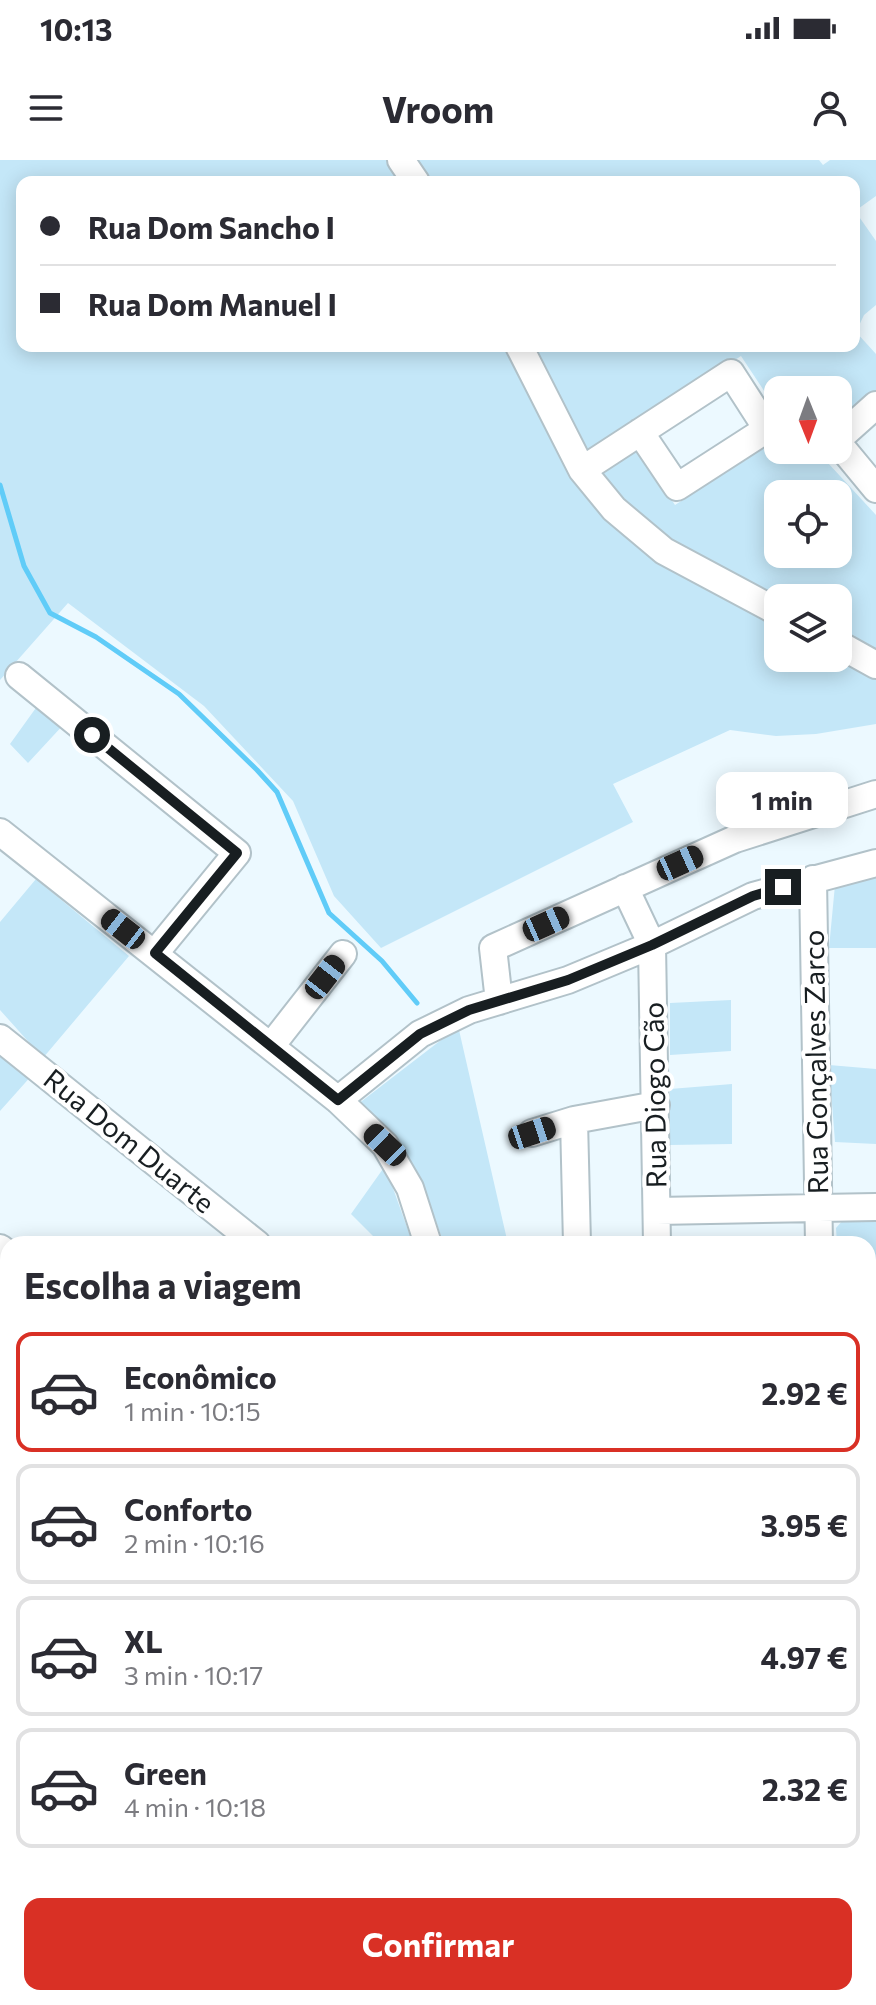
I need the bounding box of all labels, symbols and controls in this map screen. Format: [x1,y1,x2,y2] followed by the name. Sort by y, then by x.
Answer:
[40,10,113,47] text: 10:13
[24,86,68,130] icon: menu
[382,86,494,130] text: Vroom
[808,86,852,130] icon: person
[88,208,335,245] text: Rua Dom Sancho I
[88,285,337,322] text: Rua Dom Manuel I
[764,376,852,464] north arrow
[764,376,852,672] map controls
[764,480,852,568] button: locate
[764,584,852,672] button: layers
[74,717,110,753] route start
[717,771,849,827] callout: 1 min
[751,784,813,815] text: 1 min
[653,842,707,884] car
[765,869,801,905] route end
[519,903,573,945] car
[97,905,149,953] car
[796,929,834,1195] street label: Rua Gonçalves Zarco
[301,951,349,1003] car
[635,1002,673,1188] street label: Rua Diogo Cão
[38,1061,222,1219] street label: Rua Dom Duarte
[505,1114,559,1152] car
[359,1120,411,1170] car
[24,1262,302,1306] text: Escolha a viagem
[28,1356,100,1428] icon: car
[124,1358,277,1395] text: Econômico
[761,1374,848,1411] text: 2.92 €
[124,1395,261,1426] text: 1 min · 10:15
[28,1488,100,1560] icon: car
[124,1490,252,1527] text: Conforto
[761,1506,848,1543] text: 3.95 €
[124,1527,265,1558] text: 2 min · 10:16
[28,1620,100,1692] icon: car
[124,1622,163,1659] text: XL
[761,1638,848,1675] text: 4.97 €
[124,1659,263,1690] text: 3 min · 10:17
[28,1752,100,1824] icon: car
[124,1754,207,1791] text: Green
[762,1770,848,1807] text: 2.32 €
[124,1791,266,1822] text: 4 min · 10:18
[24,1898,852,1990] button: Confirmar

